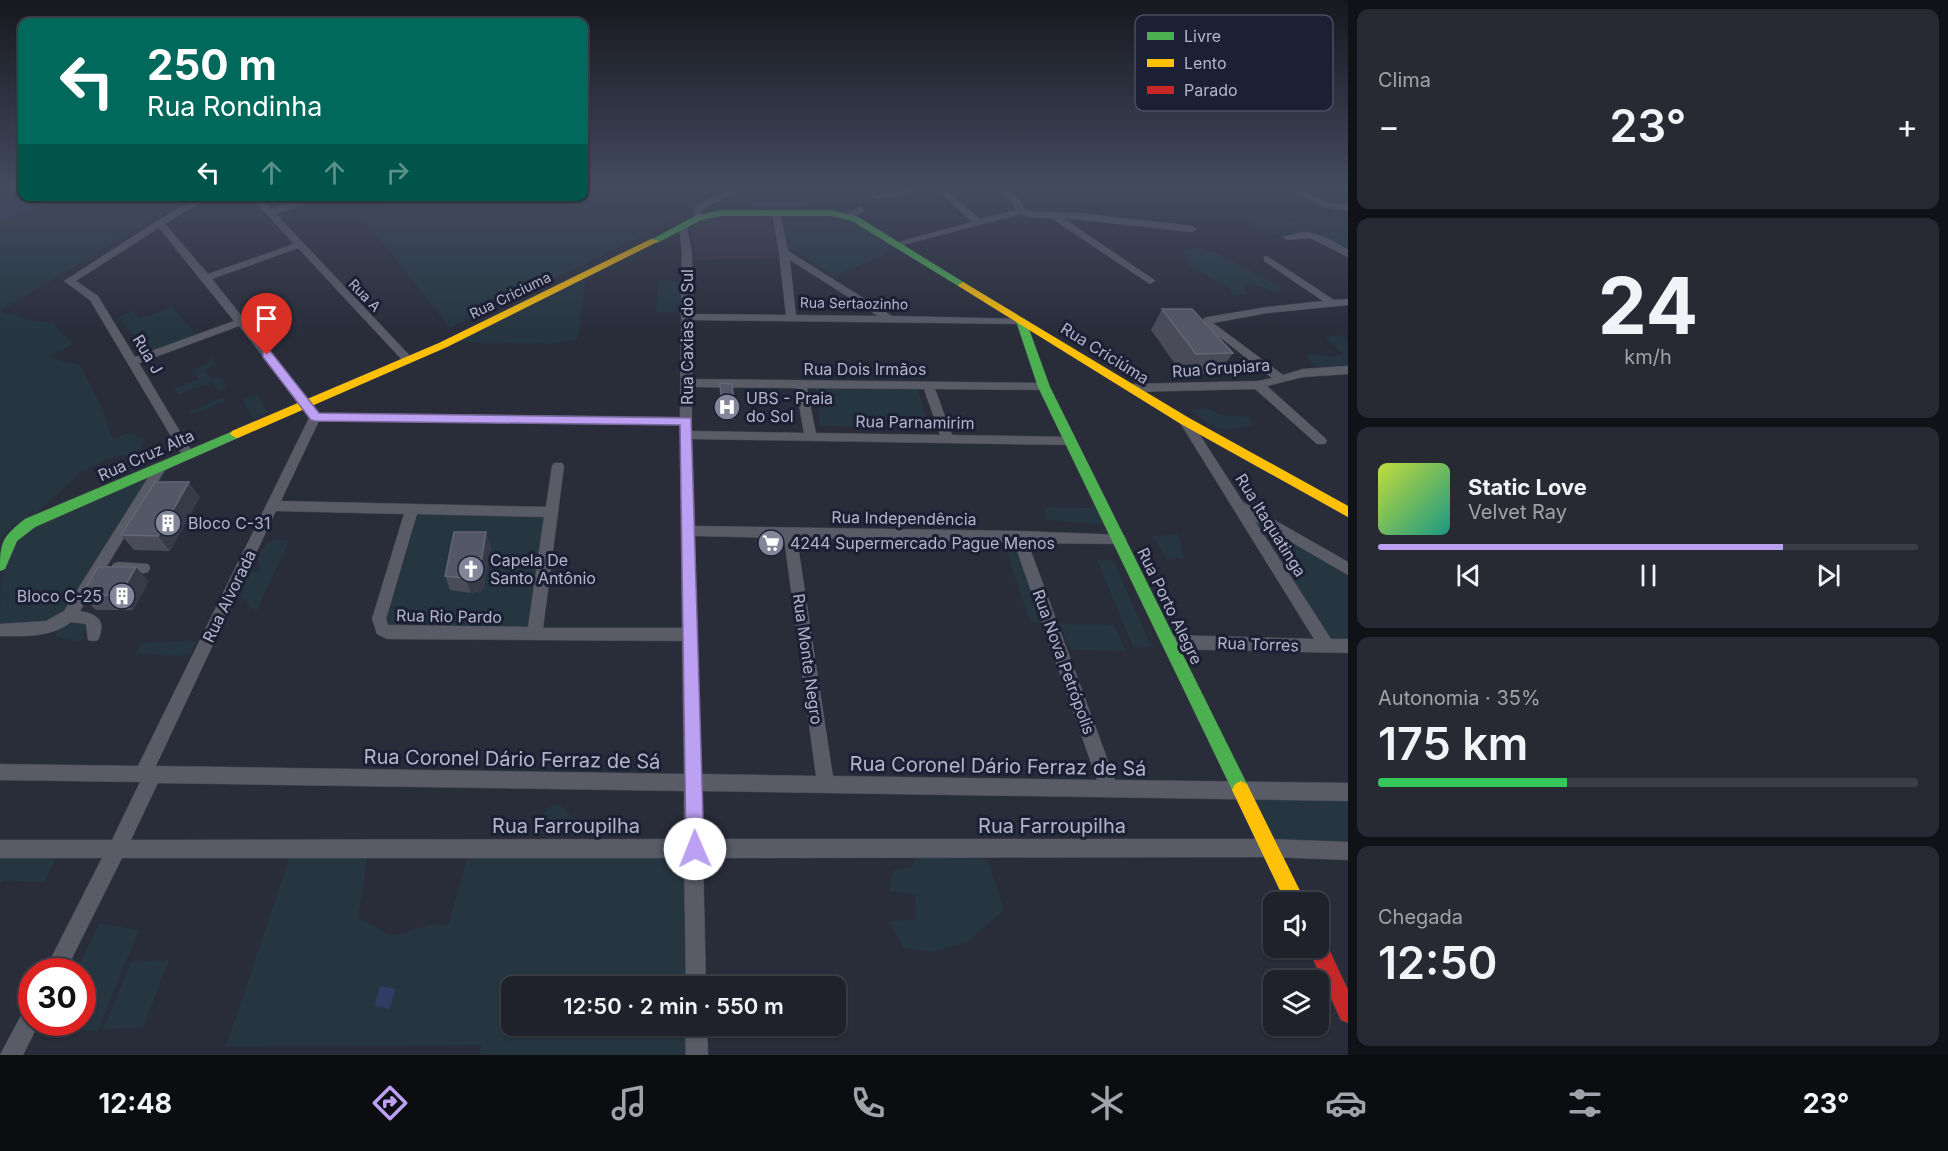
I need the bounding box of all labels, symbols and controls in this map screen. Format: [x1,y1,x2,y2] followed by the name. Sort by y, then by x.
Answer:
[1135,15,1333,111] legend
[1184,26,1221,46] text: Livre
[147,39,277,90] text: 250 m
[48,42,126,120] icon: left
[1184,53,1227,73] text: Lento
[1378,68,1431,92] text: Clima
[1184,80,1238,100] text: Parado
[147,90,322,123] text: Rua Rondinha
[1610,98,1686,153] text: 23°
[1378,106,1400,146] text: −
[1896,106,1918,146] text: +
[192,156,225,189] icon: left
[255,156,288,189] icon: ahead
[318,156,351,189] icon: ahead
[381,156,414,189] icon: right
[1598,258,1698,353] text: 24
[467,268,553,322] street label: Rua Criciuma
[677,269,697,405] street label: Rua Caxias do Sul
[345,275,385,315] street label: Rua A
[241,293,292,355] pin
[800,294,908,312] street label: Rua Sertaozinho
[250,302,283,335] icon: arrive
[1057,318,1153,388] street label: Rua Criciúma
[129,331,167,377] street label: Rua J
[1624,345,1672,369] text: km/h
[1171,355,1271,381] street label: Rua Grupiara
[804,359,926,379] street label: Rua Dois Irmãos
[746,388,833,426] place label: UBS - Praia do Sol
[712,392,742,422] hospital icon: UBS - Praia do Sol
[855,411,975,433] street label: Rua Parnamirim
[95,425,197,485] street label: Rua Cruz Alta
[1231,470,1311,580] street label: Rua Itaquatinga
[1468,474,1587,500] text: Static Love
[1468,500,1567,524] text: Velvet Ray
[831,507,977,529] street label: Rua Independência
[153,508,183,538] building icon: Bloco C-31
[188,513,270,533] place label: Bloco C-31
[756,528,786,558] supermarket icon: 4244 Supermercado Pague Menos
[790,533,1055,553] place label: 4244 Supermercado Pague Menos
[1133,544,1207,668] street label: Rua Porto Alegre
[198,547,260,645] street label: Rua Alvorada
[490,550,596,588] place label: Capela De Santo Antônio
[456,554,486,584] church icon: Capela De Santo Antônio
[1452,559,1485,592] icon: previous
[1632,559,1665,592] icon: pause
[1812,559,1845,592] icon: next
[107,581,137,611] building icon: Bloco C-25
[17,586,102,606] place label: Bloco C-25
[1029,587,1099,737] street label: Rua Nova Petrópolis
[789,592,827,726] street label: Rua Monte Negro
[396,605,502,627] street label: Rua Rio Pardo
[1217,633,1299,655] street label: Rua Torres
[1378,686,1541,710] text: Autonomia · 35%
[1378,716,1528,771] text: 175 km
[363,744,661,774] street label: Rua Coronel Dário Ferraz de Sá
[849,751,1147,781] street label: Rua Coronel Dário Ferraz de Sá
[492,814,640,838] street label: Rua Farroupilha
[978,814,1126,838] street label: Rua Farroupilha
[663,817,727,881] position arrow
[1263,892,1329,1036] map controls
[1263,892,1329,958] button: sound
[1378,905,1463,929] text: Chegada
[1378,935,1497,990] text: 12:50
[18,958,96,1036] speed limit sign: 30
[1263,970,1329,1036] button: layers
[563,993,784,1019] text: 12:50 · 2 min · 550 m
[369,1082,411,1124] icon: directions
[608,1082,650,1124] icon: music
[847,1082,889,1124] icon: phone
[1086,1082,1128,1124] icon: climate
[1325,1082,1367,1124] icon: car
[1564,1082,1606,1124] icon: filters
[98,1087,172,1120] text: 12:48
[1803,1087,1849,1120] text: 23°

